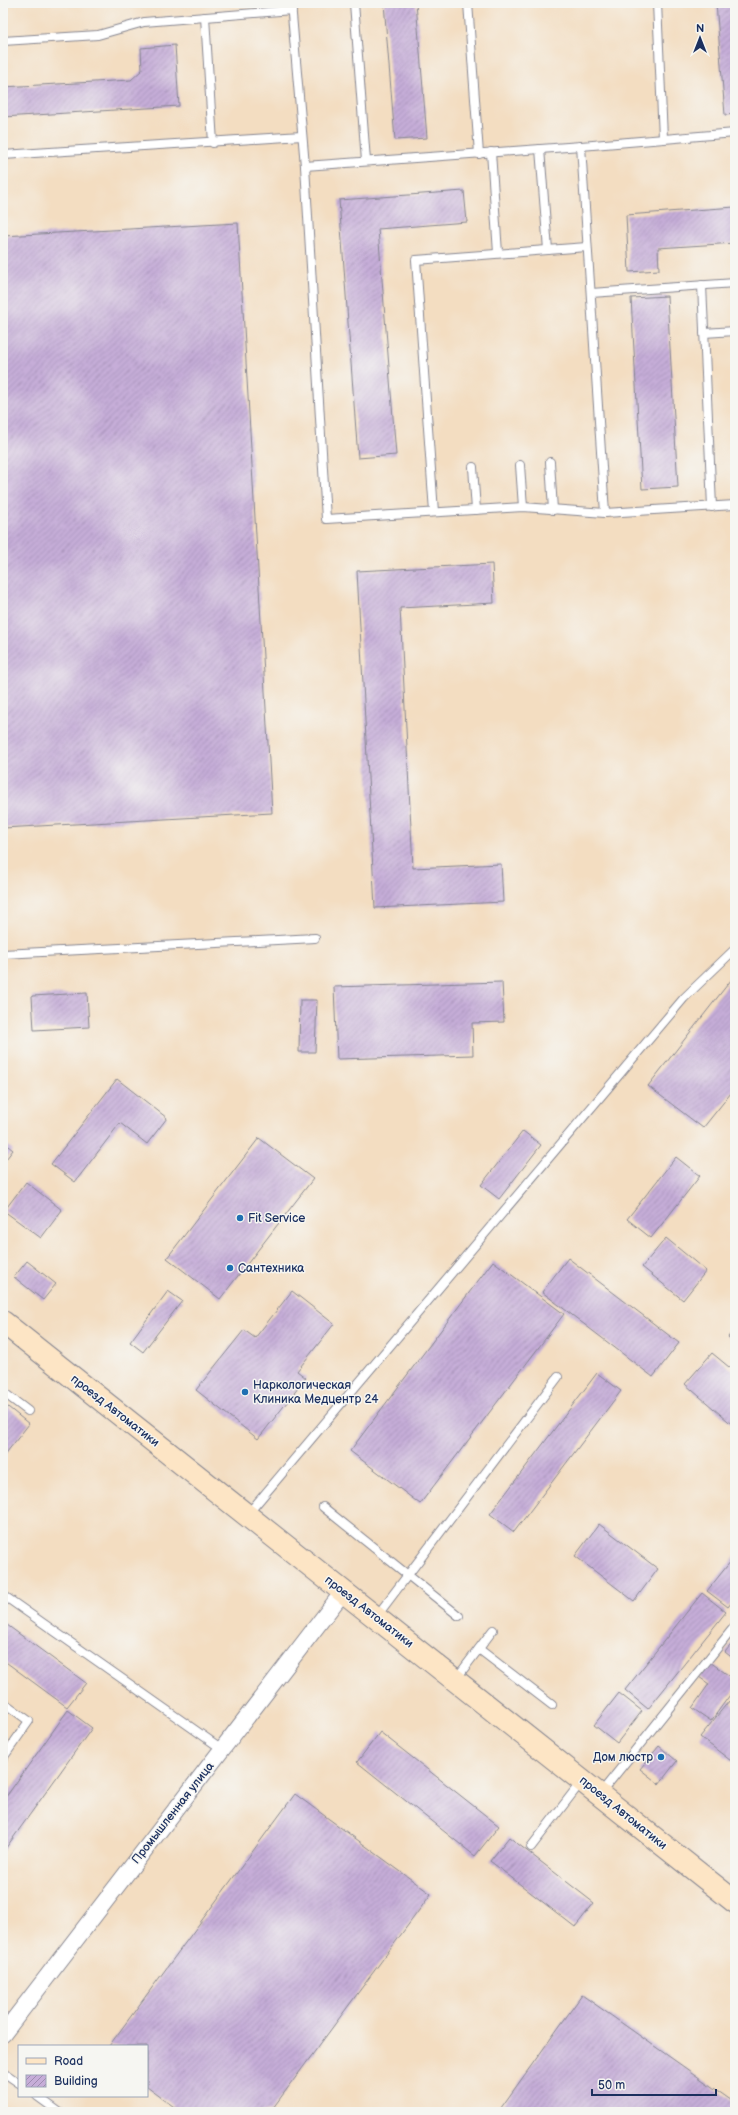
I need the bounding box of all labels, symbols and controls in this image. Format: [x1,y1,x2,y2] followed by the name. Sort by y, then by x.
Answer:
[680,18,720,58] north arrow
[696,22,704,35] text: N
[248,1211,305,1226] place label: Fit Service
[235,1213,245,1223] marker: Fit Service
[238,1261,304,1276] place label: Сантехника
[225,1263,235,1273] marker: Сантехника
[68,1372,162,1450] street label: проезд Автоматики
[253,1378,379,1407] place label: Наркологическая Клиника Медцентр 24
[240,1387,250,1397] marker: Наркологическая Клиника Медцентр 24
[322,1573,416,1651] street label: проезд Автоматики
[593,1750,653,1765] place label: Дом люстр
[656,1752,666,1762] marker: Дом люстр
[129,1759,217,1867] street label: Промышленная улица
[576,1773,670,1853] street label: проезд Автоматики
[18,2045,148,2097] legend
[54,2054,83,2069] text: Road
[592,2071,716,2097] scale bar
[54,2074,98,2089] text: Building
[598,2078,625,2093] text: 50 m

